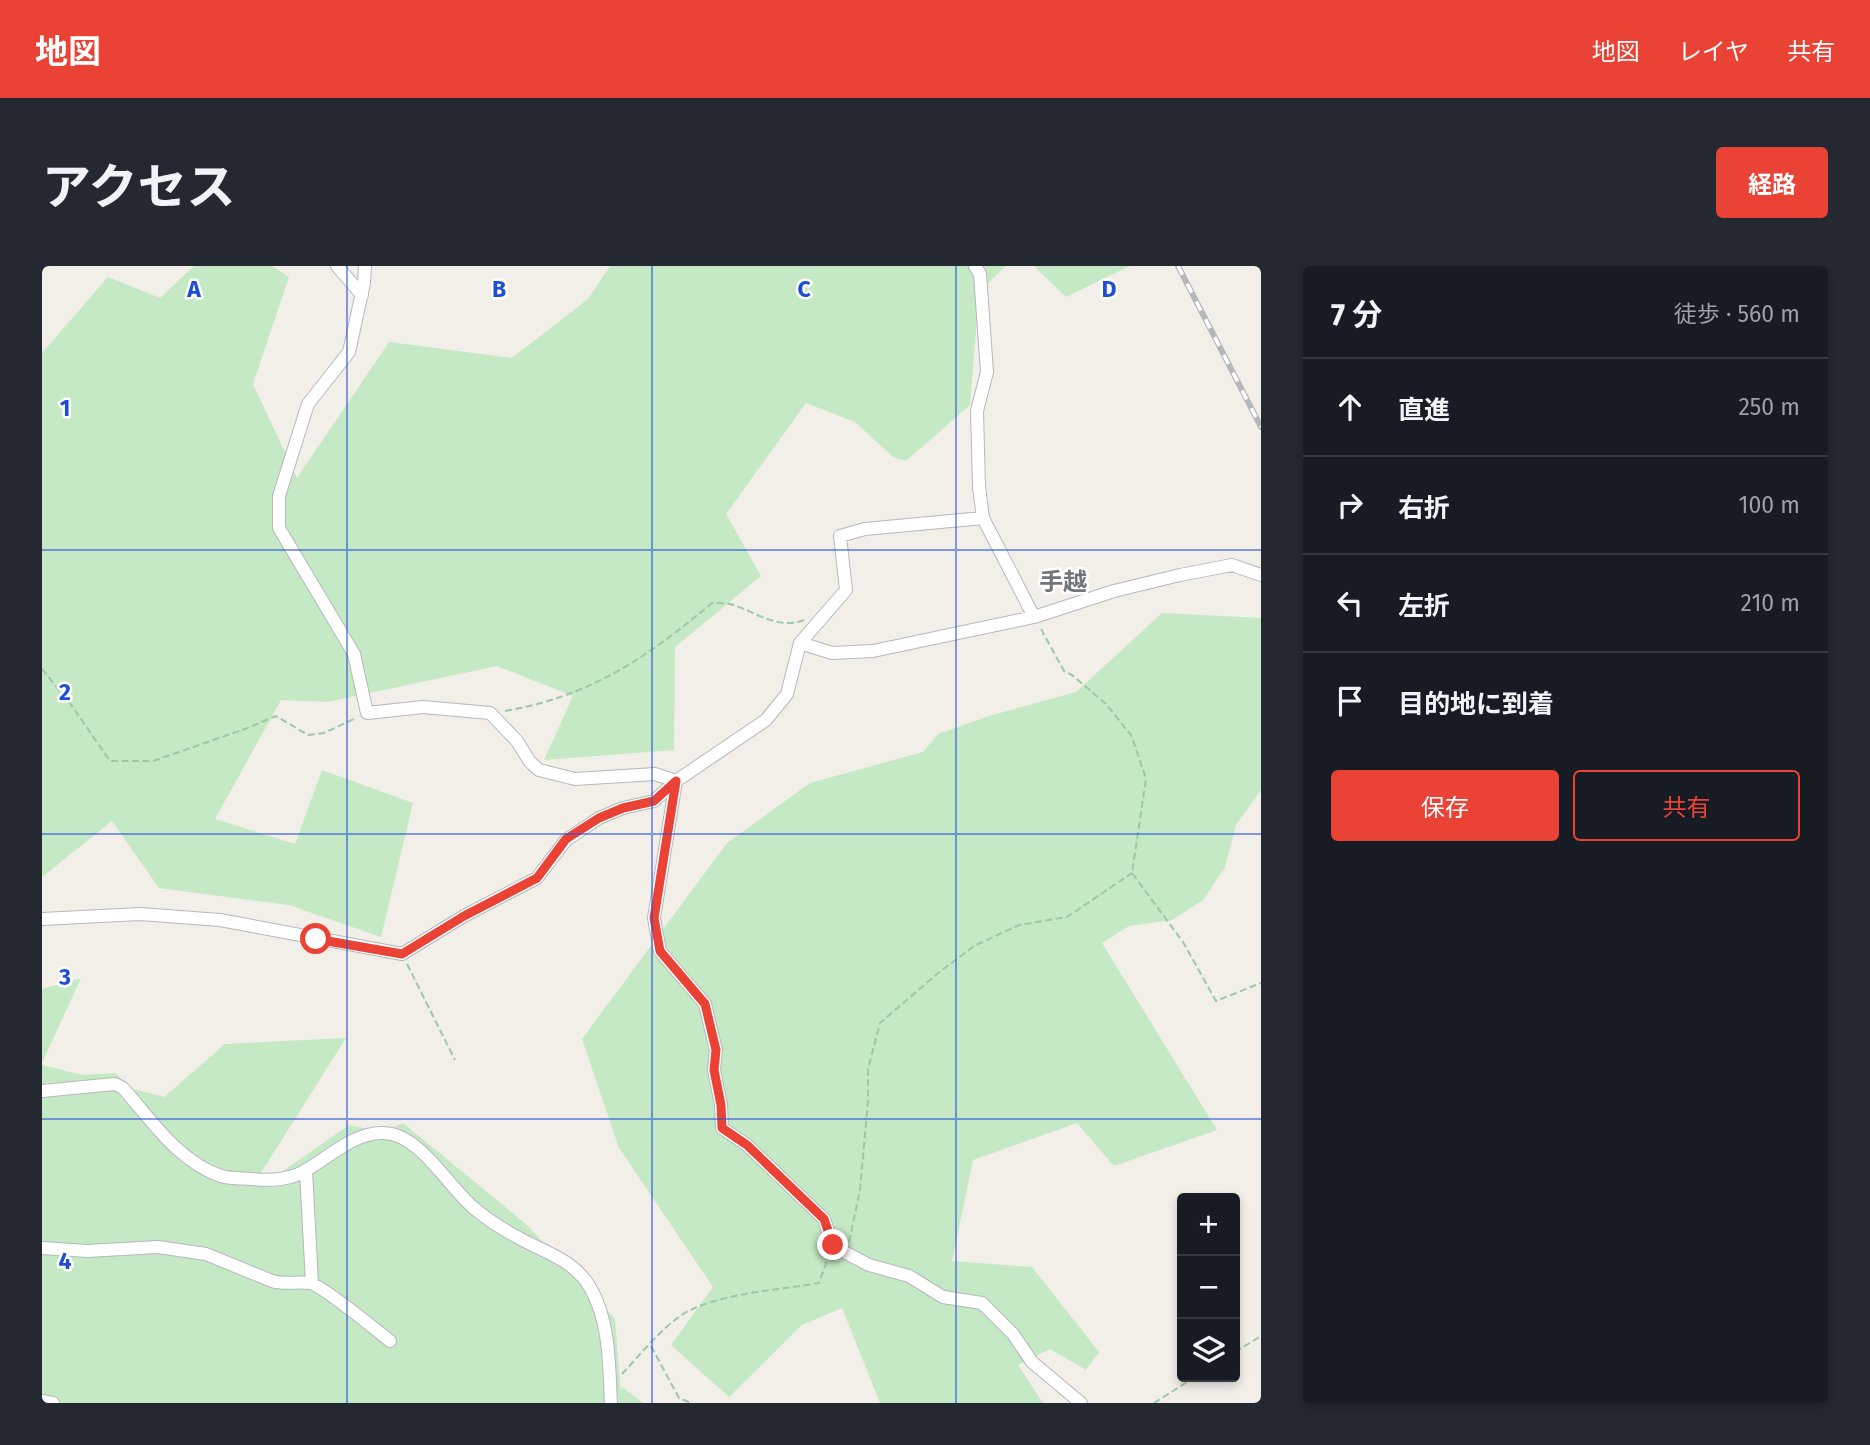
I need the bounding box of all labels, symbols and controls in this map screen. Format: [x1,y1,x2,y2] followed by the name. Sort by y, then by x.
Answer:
[35,32,101,72] text: 地図
[1592,38,1640,66] text: 地図
[1678,38,1749,66] text: レイヤ
[1787,38,1835,66] text: 共有
[1716,147,1828,218] button: 経路
[42,158,236,217] text: アクセス
[186,275,201,303] text: A
[492,275,506,303] text: B
[797,275,811,303] text: C
[1102,275,1117,303] text: D
[1331,297,1382,333] text: 7 分
[1674,300,1800,328] text: 徒歩 · 560 m
[1331,388,1369,426] icon: ahead
[1738,393,1800,421] text: 250 m
[60,394,70,422] text: 1
[1398,395,1450,426] text: 直進
[1331,486,1369,524] icon: right
[1739,491,1800,519] text: 100 m
[1398,493,1450,524] text: 右折
[1039,568,1087,596] district label: 手越
[1331,584,1369,622] icon: left
[1741,589,1800,617] text: 210 m
[1398,591,1450,622] text: 左折
[59,678,71,706] text: 2
[1331,682,1369,720] icon: arrive
[1398,689,1554,720] text: 目的地に到着
[1331,770,1559,841] button: 保存
[1573,770,1800,841] button: 共有
[300,923,331,954] route start
[58,963,71,991] text: 3
[1177,1193,1240,1382] map controls
[1177,1193,1240,1256] button: +
[817,1229,848,1260] route end
[59,1247,72,1275] text: 4
[1177,1256,1240,1319] button: −
[1177,1319,1240,1382] button: layers

